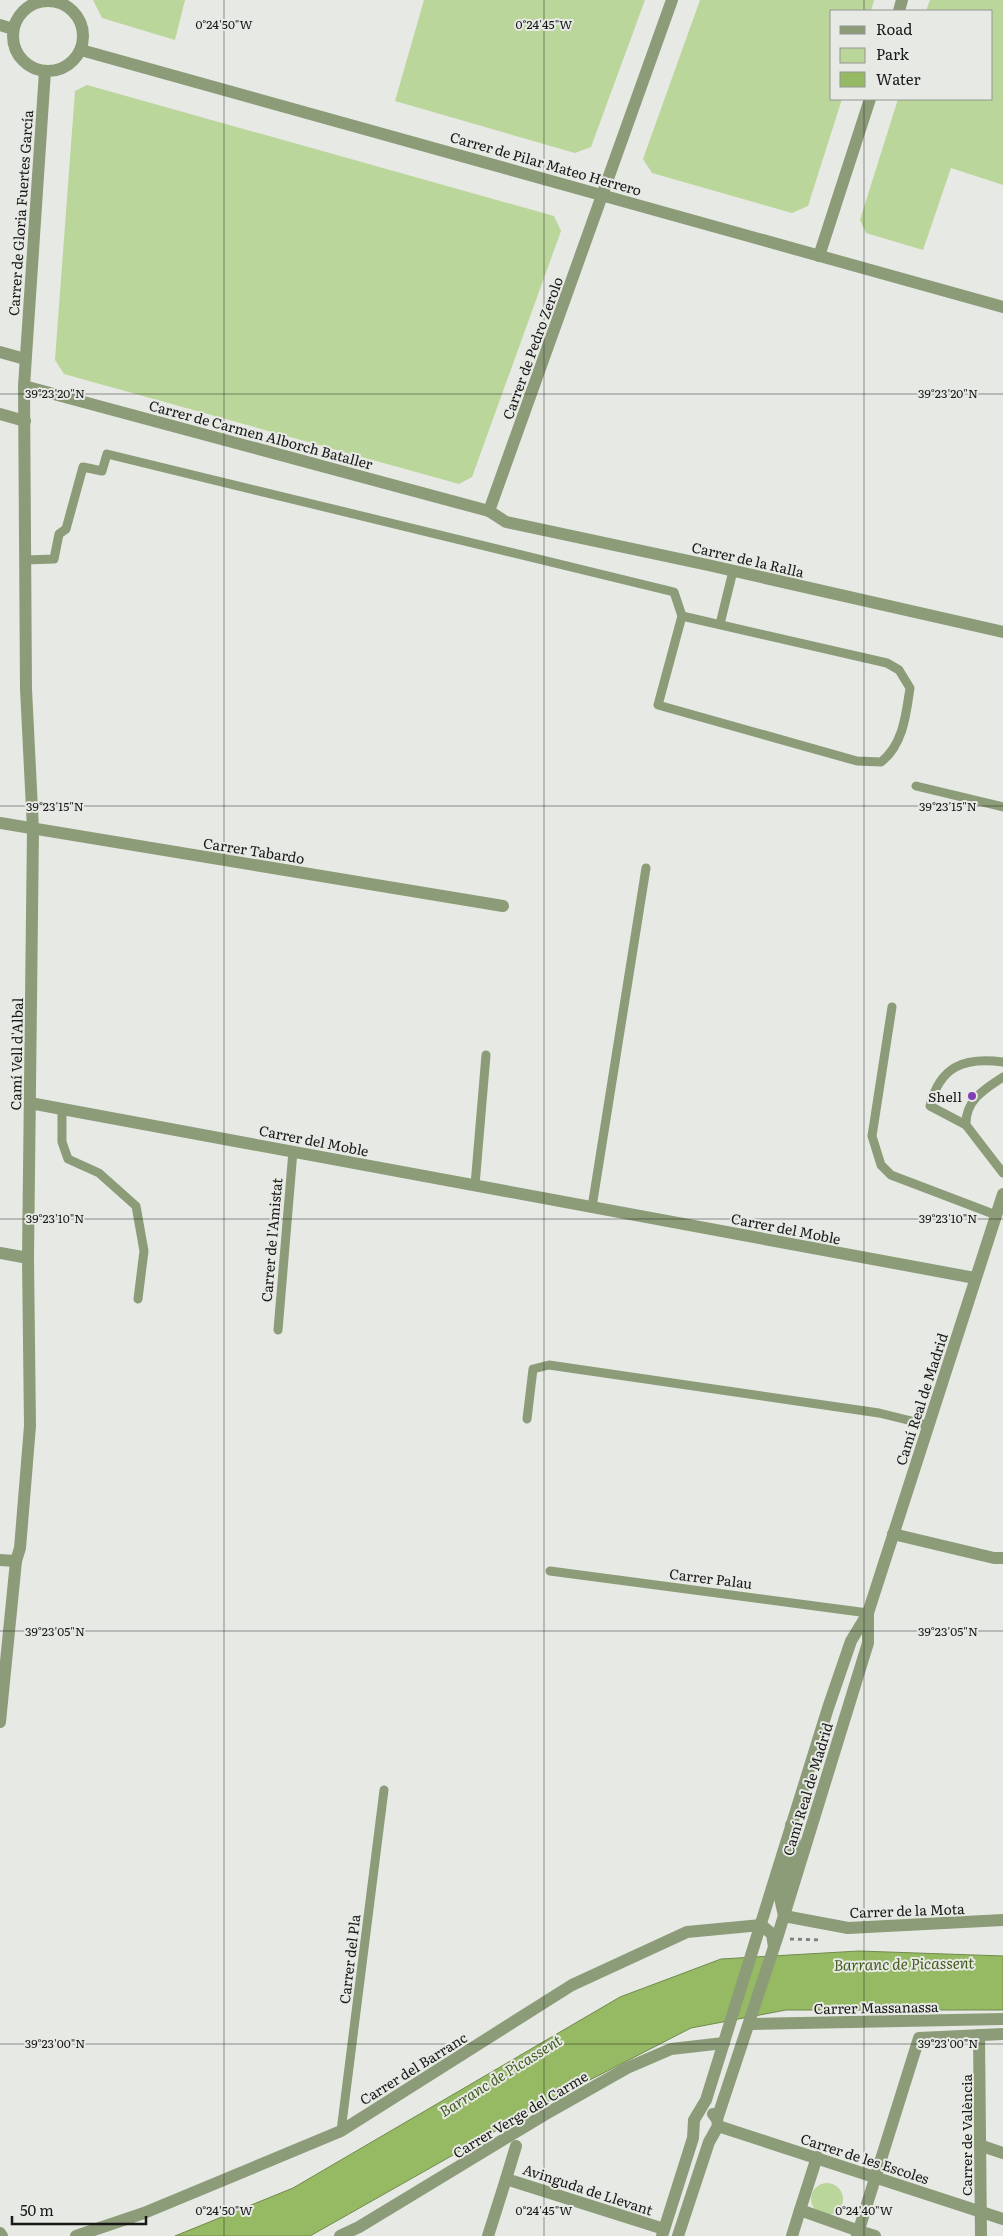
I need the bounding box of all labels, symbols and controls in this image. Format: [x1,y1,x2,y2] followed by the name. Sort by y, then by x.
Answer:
[830,10,993,100] legend
[195,15,253,33] text: 0°24'50"W
[516,15,572,33] text: 0°24'45"W
[876,17,912,40] text: Road
[876,42,910,65] text: Park
[876,67,921,90] text: Water
[3,109,37,317] street label: Carrer de Gloria Fuertes García
[448,126,644,200] street label: Carrer de Pilar Mateo Herrero
[497,274,567,422] street label: Carrer de Pedro Zerolo
[25,384,85,402] text: 39°23'20"N
[918,384,978,402] text: 39°23'20"N
[147,394,375,474] street label: Carrer de Carmen Alborch Bataller
[690,536,807,582] street label: Carrer de la Ralla
[26,797,84,815] text: 39°23'15"N
[919,797,977,815] text: 39°23'15"N
[202,832,306,868] street label: Carrer Tabardo
[5,997,27,1110] street label: Camí Vell d'Albal
[928,1086,962,1106] place label: Shell
[966,1090,978,1102] marker: Shell
[257,1120,371,1160] street label: Carrer del Moble
[256,1177,286,1303] street label: Carrer de l'Amistat
[729,1208,843,1248] street label: Carrer del Moble
[26,1209,84,1227] text: 39°23'10"N
[919,1209,977,1227] text: 39°23'10"N
[890,1330,952,1468] street label: Camí Real de Madrid
[668,1563,754,1593] street label: Carrer Palau
[25,1622,85,1640] text: 39°23'05"N
[918,1622,978,1640] text: 39°23'05"N
[777,1720,837,1858] street label: Camí Real de Madrid
[849,1898,965,1922] street label: Carrer de la Mota
[334,1912,364,2005] street label: Carrer del Pla
[833,1950,975,1976] water label: Barranc de Picassent
[813,1996,939,2018] street label: Carrer Massanassa
[355,2027,471,2109] street label: Carrer del Barranc
[434,2028,566,2122] water label: Barranc de Picassent
[25,2034,85,2052] text: 39°23'00"N
[918,2034,978,2052] text: 39°23'00"N
[449,2066,591,2162] street label: Carrer Verge del Carme
[956,2073,976,2196] street label: Carrer de València
[798,2128,932,2188] street label: Carrer de les Escoles
[520,2159,656,2220] street label: Avinguda de Llevant
[12,2194,146,2226] scale bar
[20,2198,54,2221] text: 50 m
[195,2201,253,2219] text: 0°24'50"W
[516,2201,572,2219] text: 0°24'45"W
[835,2201,893,2219] text: 0°24'40"W

